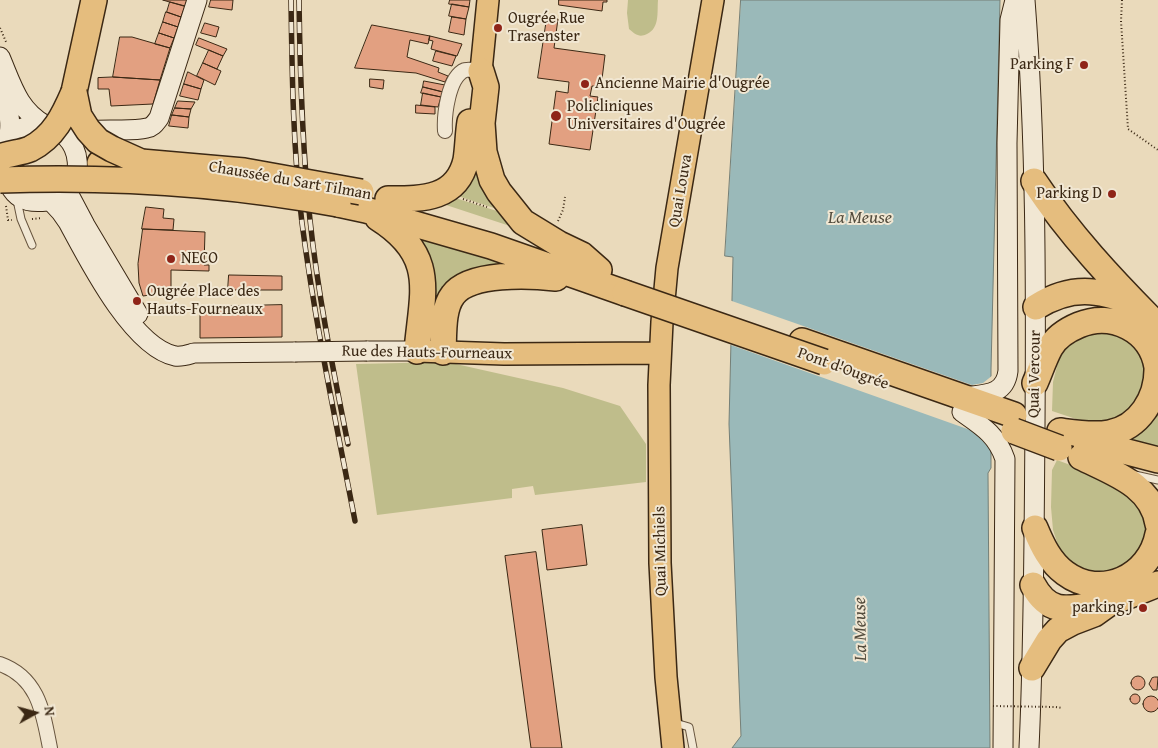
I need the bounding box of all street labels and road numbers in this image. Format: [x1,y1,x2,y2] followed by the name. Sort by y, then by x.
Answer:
[665,153,697,229] street label: Quai Louva
[207,157,373,205] street label: Chaussée du Sart Tilman
[1025,330,1045,418] street label: Quai Vercour
[342,342,512,364] street label: Rue des Hauts-Fourneaux
[795,344,891,394] street label: Pont d'Ougrée
[651,506,671,596] street label: Quai Michiels

